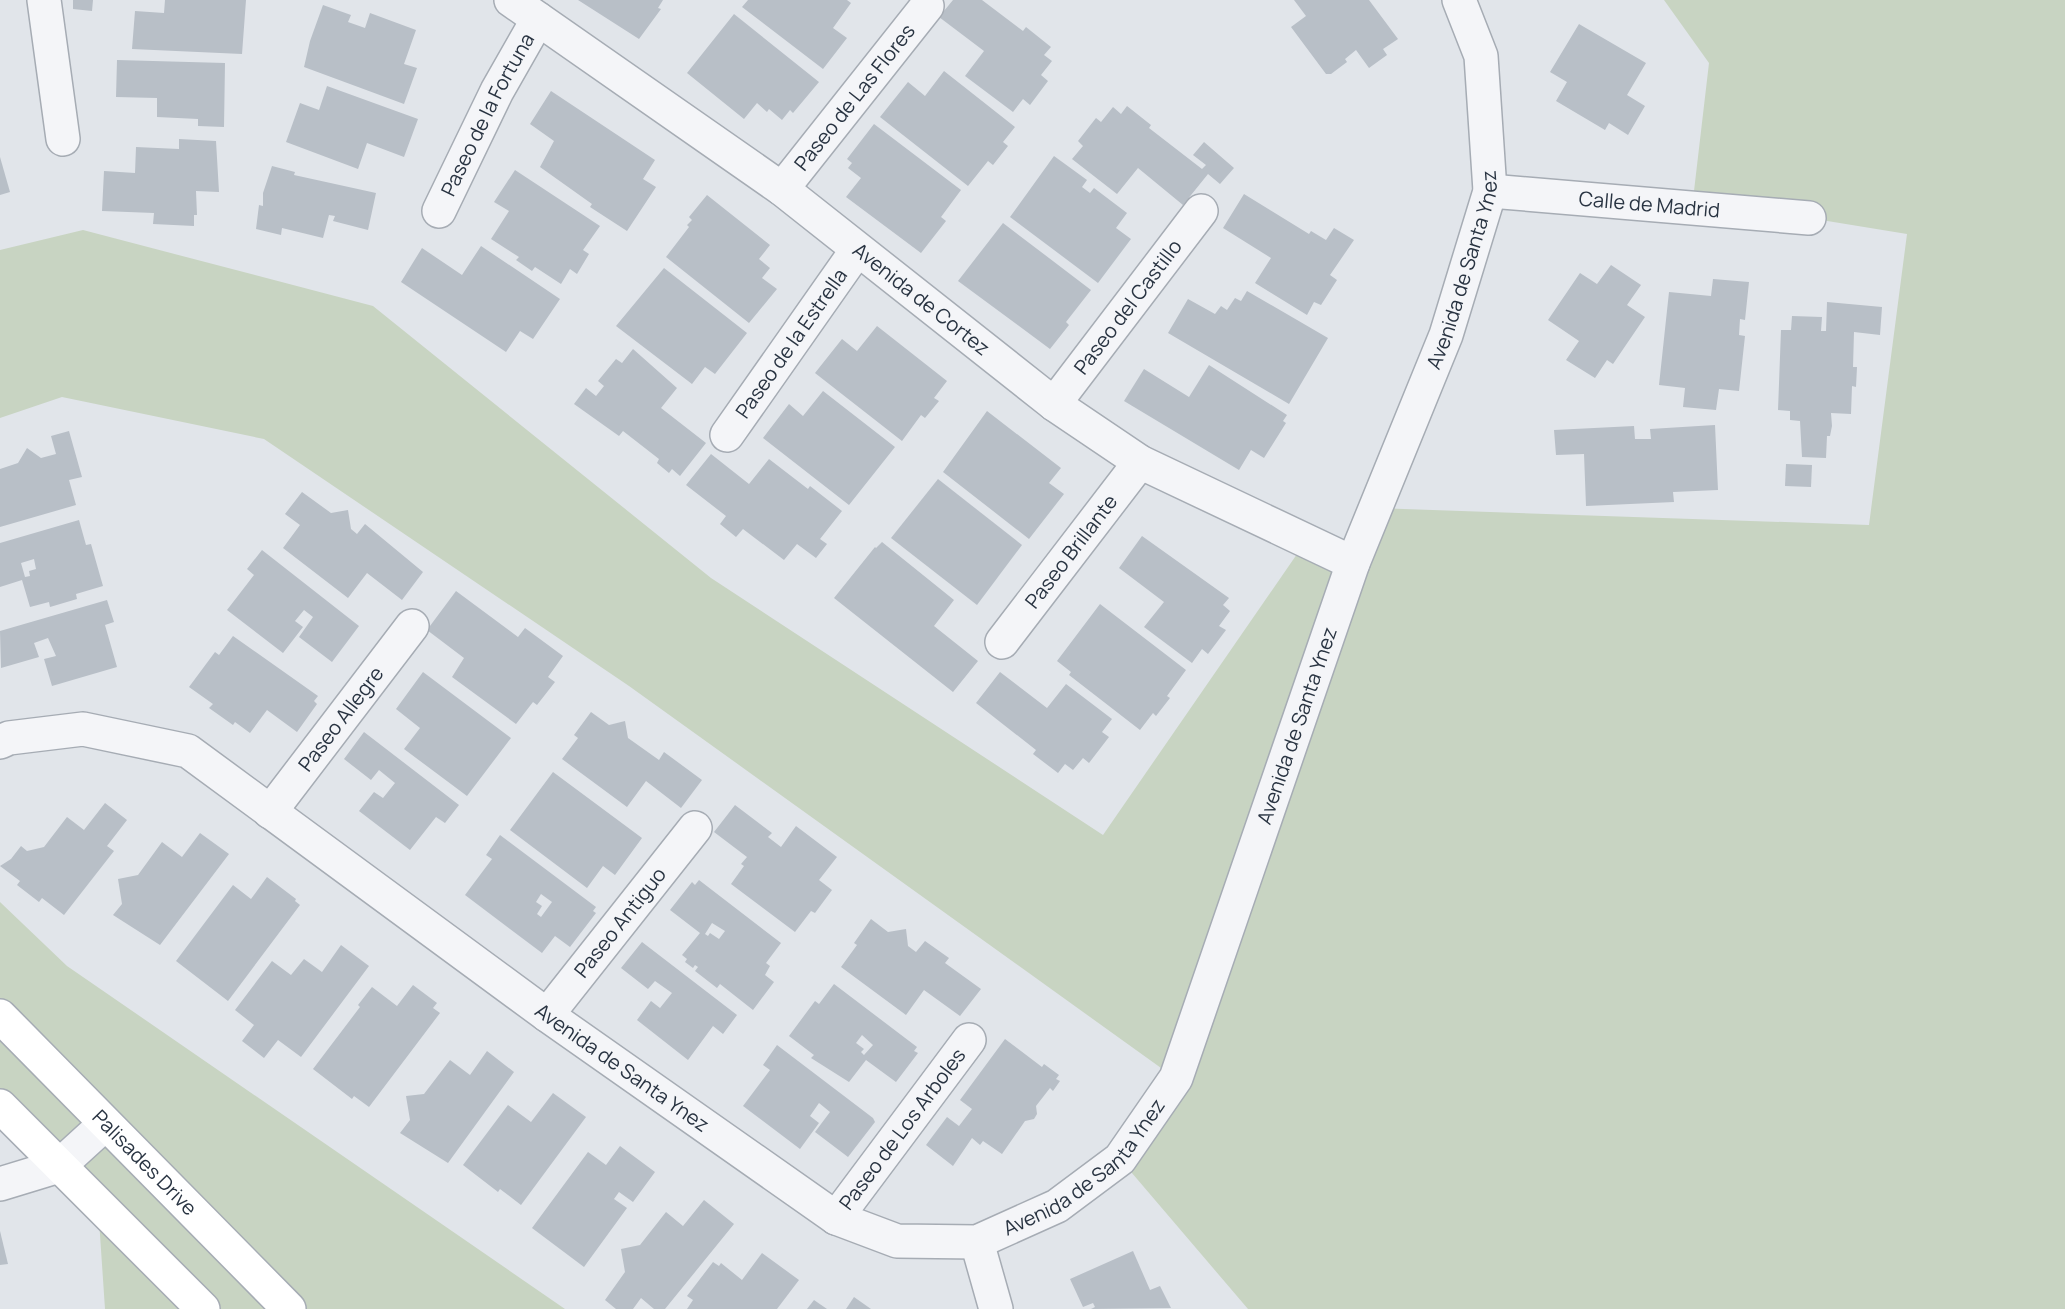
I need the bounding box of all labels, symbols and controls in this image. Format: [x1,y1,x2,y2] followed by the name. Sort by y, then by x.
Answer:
[788,18,921,176] street label: Paseo de Las Flores
[434,28,540,200] street label: Paseo de la Fortuna
[1420,170,1503,373] street label: Avenida de Santa Ynez
[1578,185,1721,223] street label: Calle de Madrid
[1067,234,1188,380] street label: Paseo del Castillo
[848,236,996,361] street label: Avenida de Cortez
[729,263,853,423] street label: Paseo de la Estrella
[1019,489,1123,614] street label: Paseo Brillante
[1250,623,1343,828] street label: Avenida de Santa Ynez
[292,661,389,777] street label: Paseo Allegre
[568,861,672,983] street label: Paseo Antiguo
[530,997,715,1138] street label: Avenida de Santa Ynez
[833,1042,971,1215] street label: Paseo de Los Arboles
[999,1093,1171,1242] street label: Avenida de Santa Ynez
[87,1104,203,1221] street label: Palisades Drive

